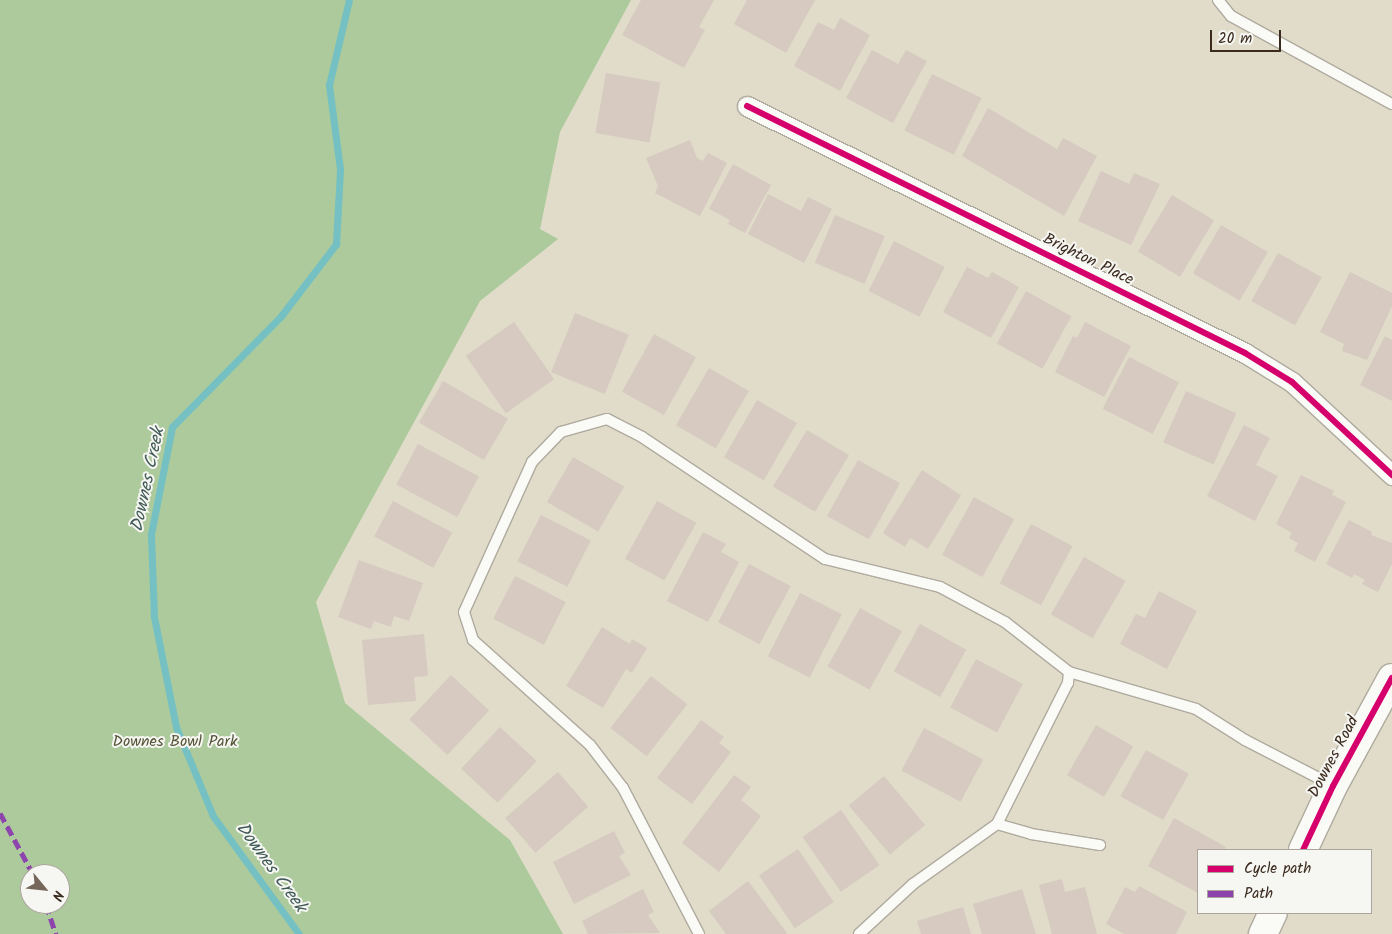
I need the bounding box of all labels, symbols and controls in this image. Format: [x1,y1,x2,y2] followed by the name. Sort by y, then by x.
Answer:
[1212,20,1283,52] scale bar
[1218,27,1252,51] text: 20 m
[1040,230,1136,290] street label: Brighton Place
[127,426,171,534] water label: Downes Creek
[1305,713,1363,801] street label: Downes Road
[113,732,237,752] park label: Downes Bowl Park
[230,819,310,917] water label: Downes Creek
[1197,849,1372,914] legend
[1244,857,1311,881] text: Cycle path
[20,864,70,914] north arrow
[1244,882,1273,906] text: Path
[46,887,69,905] text: N

